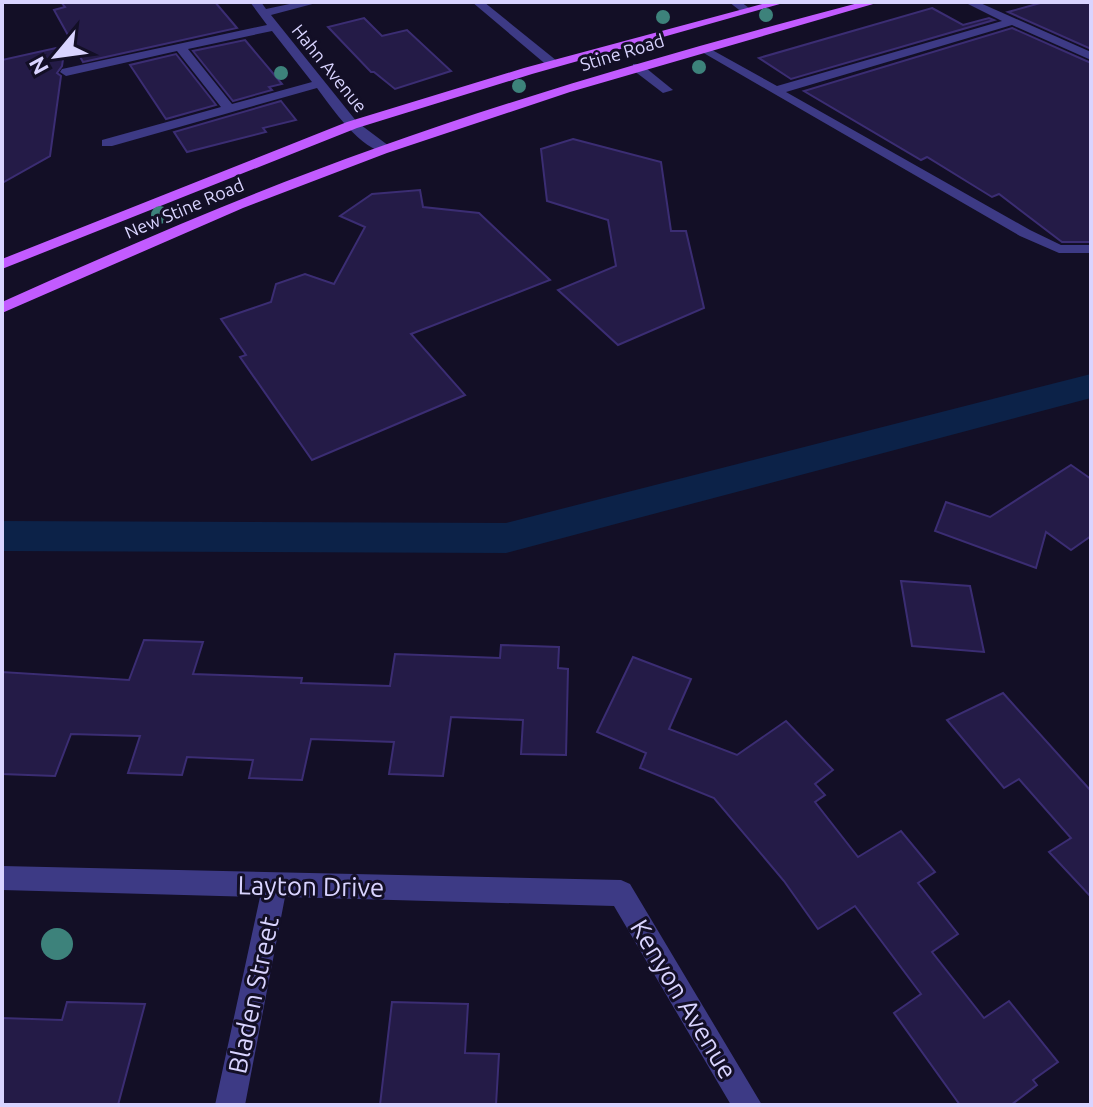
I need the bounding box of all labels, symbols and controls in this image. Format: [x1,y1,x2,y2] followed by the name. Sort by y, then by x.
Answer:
[16,16,96,96] north arrow
[289,20,371,116] street label: Hahn Avenue
[578,30,666,74] street label: Stine Road
[23,53,53,79] text: N
[121,174,247,242] street label: New Stine Road
[237,870,385,902] street label: Layton Drive
[222,914,284,1076] street label: Bladen Street
[625,914,743,1084] street label: Kenyon Avenue

